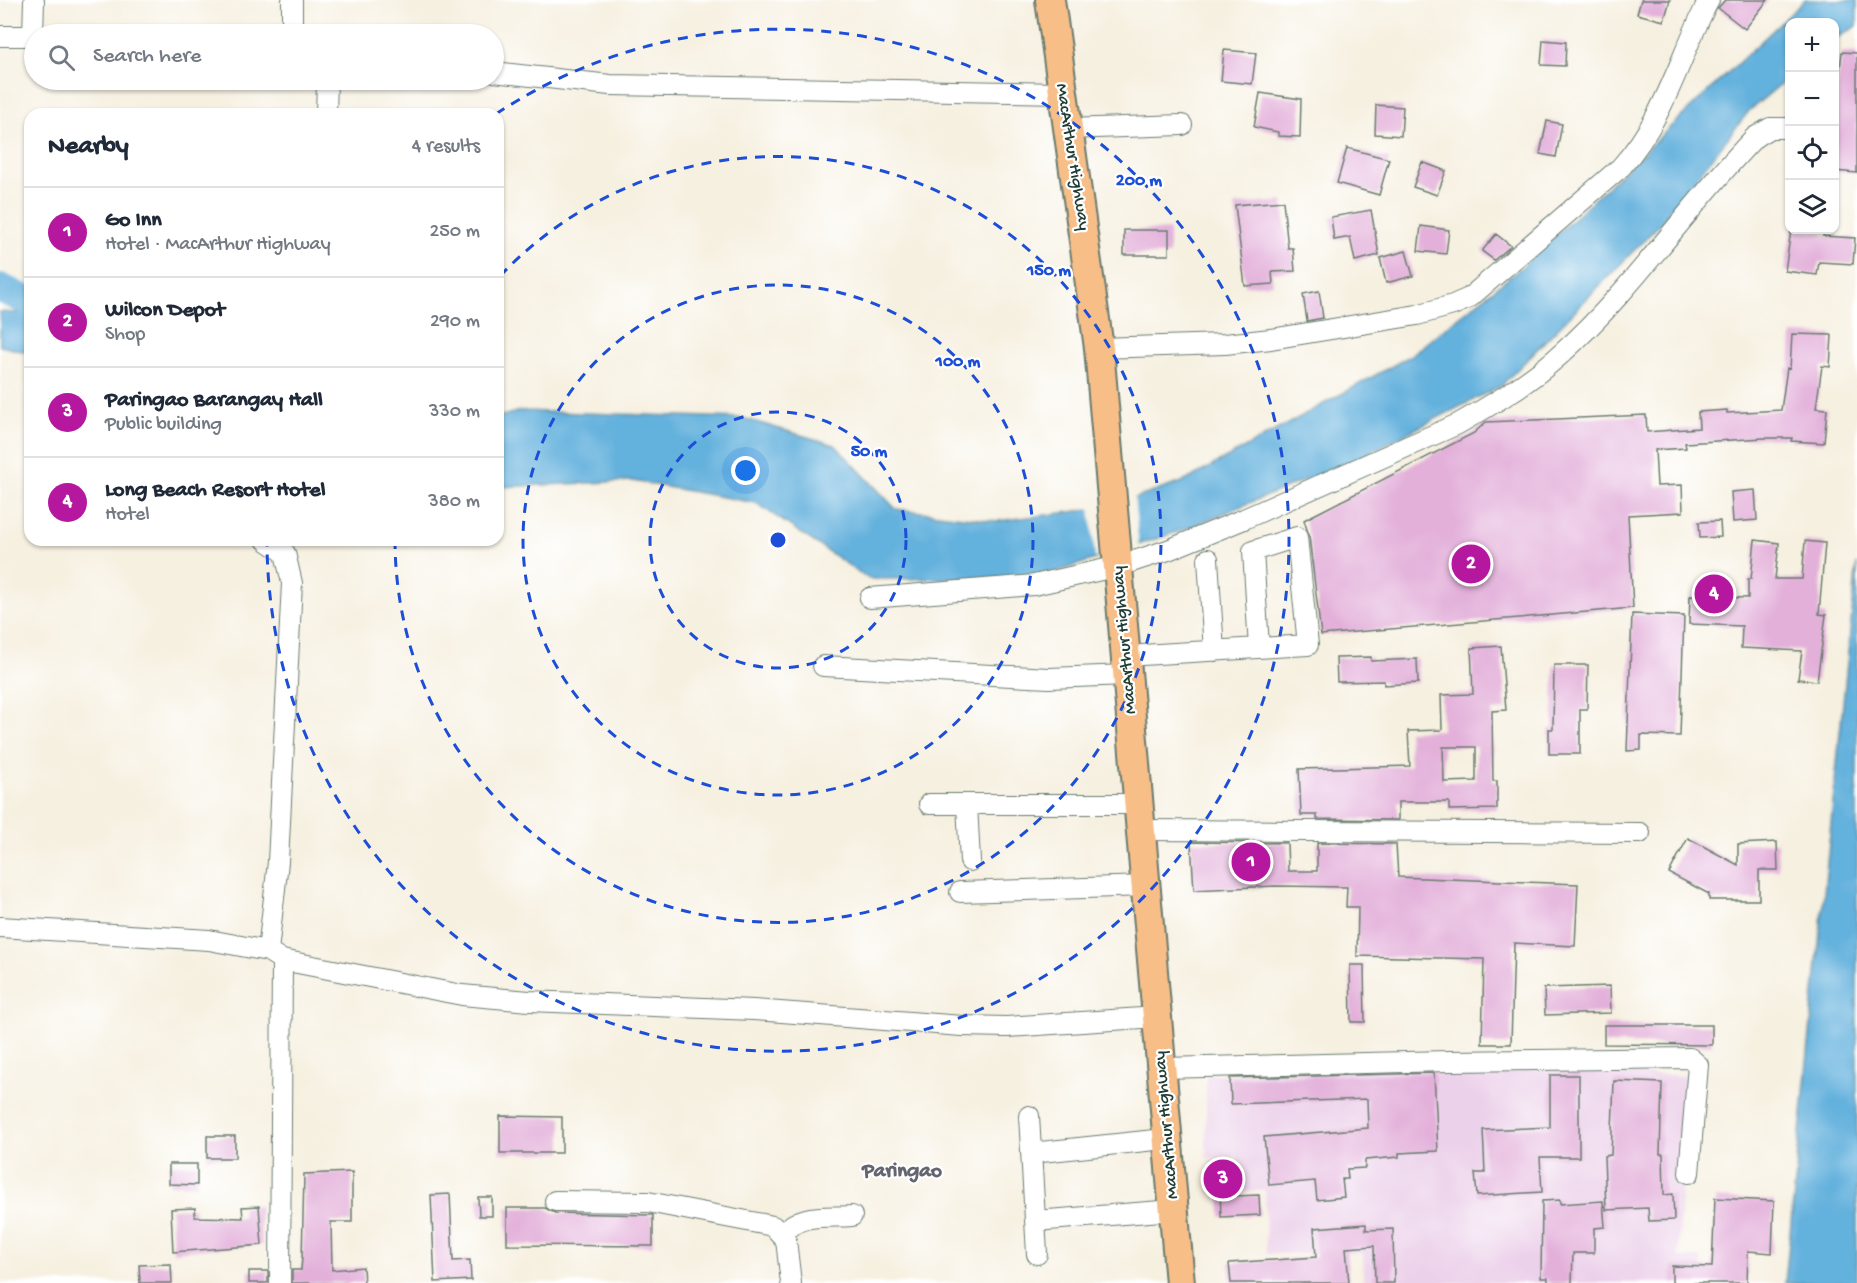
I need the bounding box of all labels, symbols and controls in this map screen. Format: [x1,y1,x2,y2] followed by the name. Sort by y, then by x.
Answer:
[1785,18,1839,234] map controls
[1785,18,1839,72] button: +
[24,24,504,90] search box
[45,41,78,74] icon: search
[93,44,201,70] text: Search here
[1785,72,1839,126] button: −
[1050,82,1094,232] street label: MacArthur Highway
[1785,126,1839,180] button: locate
[48,132,129,163] text: Nearby
[412,136,480,159] text: 4 results
[1116,171,1162,192] text: 200 m
[1785,180,1839,234] button: layers
[105,208,162,234] text: Go Inn
[63,221,72,244] text: 1
[429,221,480,244] text: 250 m
[105,234,331,257] text: Hotel · MacArthur Highway
[1026,261,1071,282] text: 150 m
[105,298,225,324] text: Wilcon Depot
[63,311,72,334] text: 2
[430,311,480,334] text: 290 m
[105,324,145,347] text: Shop
[935,352,981,373] text: 100 m
[105,388,323,414] text: Paringao Barangay Hall
[62,401,73,424] text: 3
[429,401,480,424] text: 330 m
[105,414,222,437] text: Public building
[851,442,888,463] text: 50 m
[731,456,760,485] your location
[105,478,326,504] text: Long Beach Resort Hotel
[63,491,72,514] text: 4
[428,491,480,514] text: 380 m
[105,504,150,527] text: Hotel
[768,530,788,550] centre of rings
[1452,542,1490,586] pin: 2
[1108,565,1142,715] street label: MacArthur Highway
[1694,572,1734,616] pin: 4
[1232,840,1270,884] pin: 1
[1150,1050,1184,1200] street label: MacArthur Highway
[1204,1156,1242,1202] pin: 3
[861,1160,942,1185] district label: Paringao

